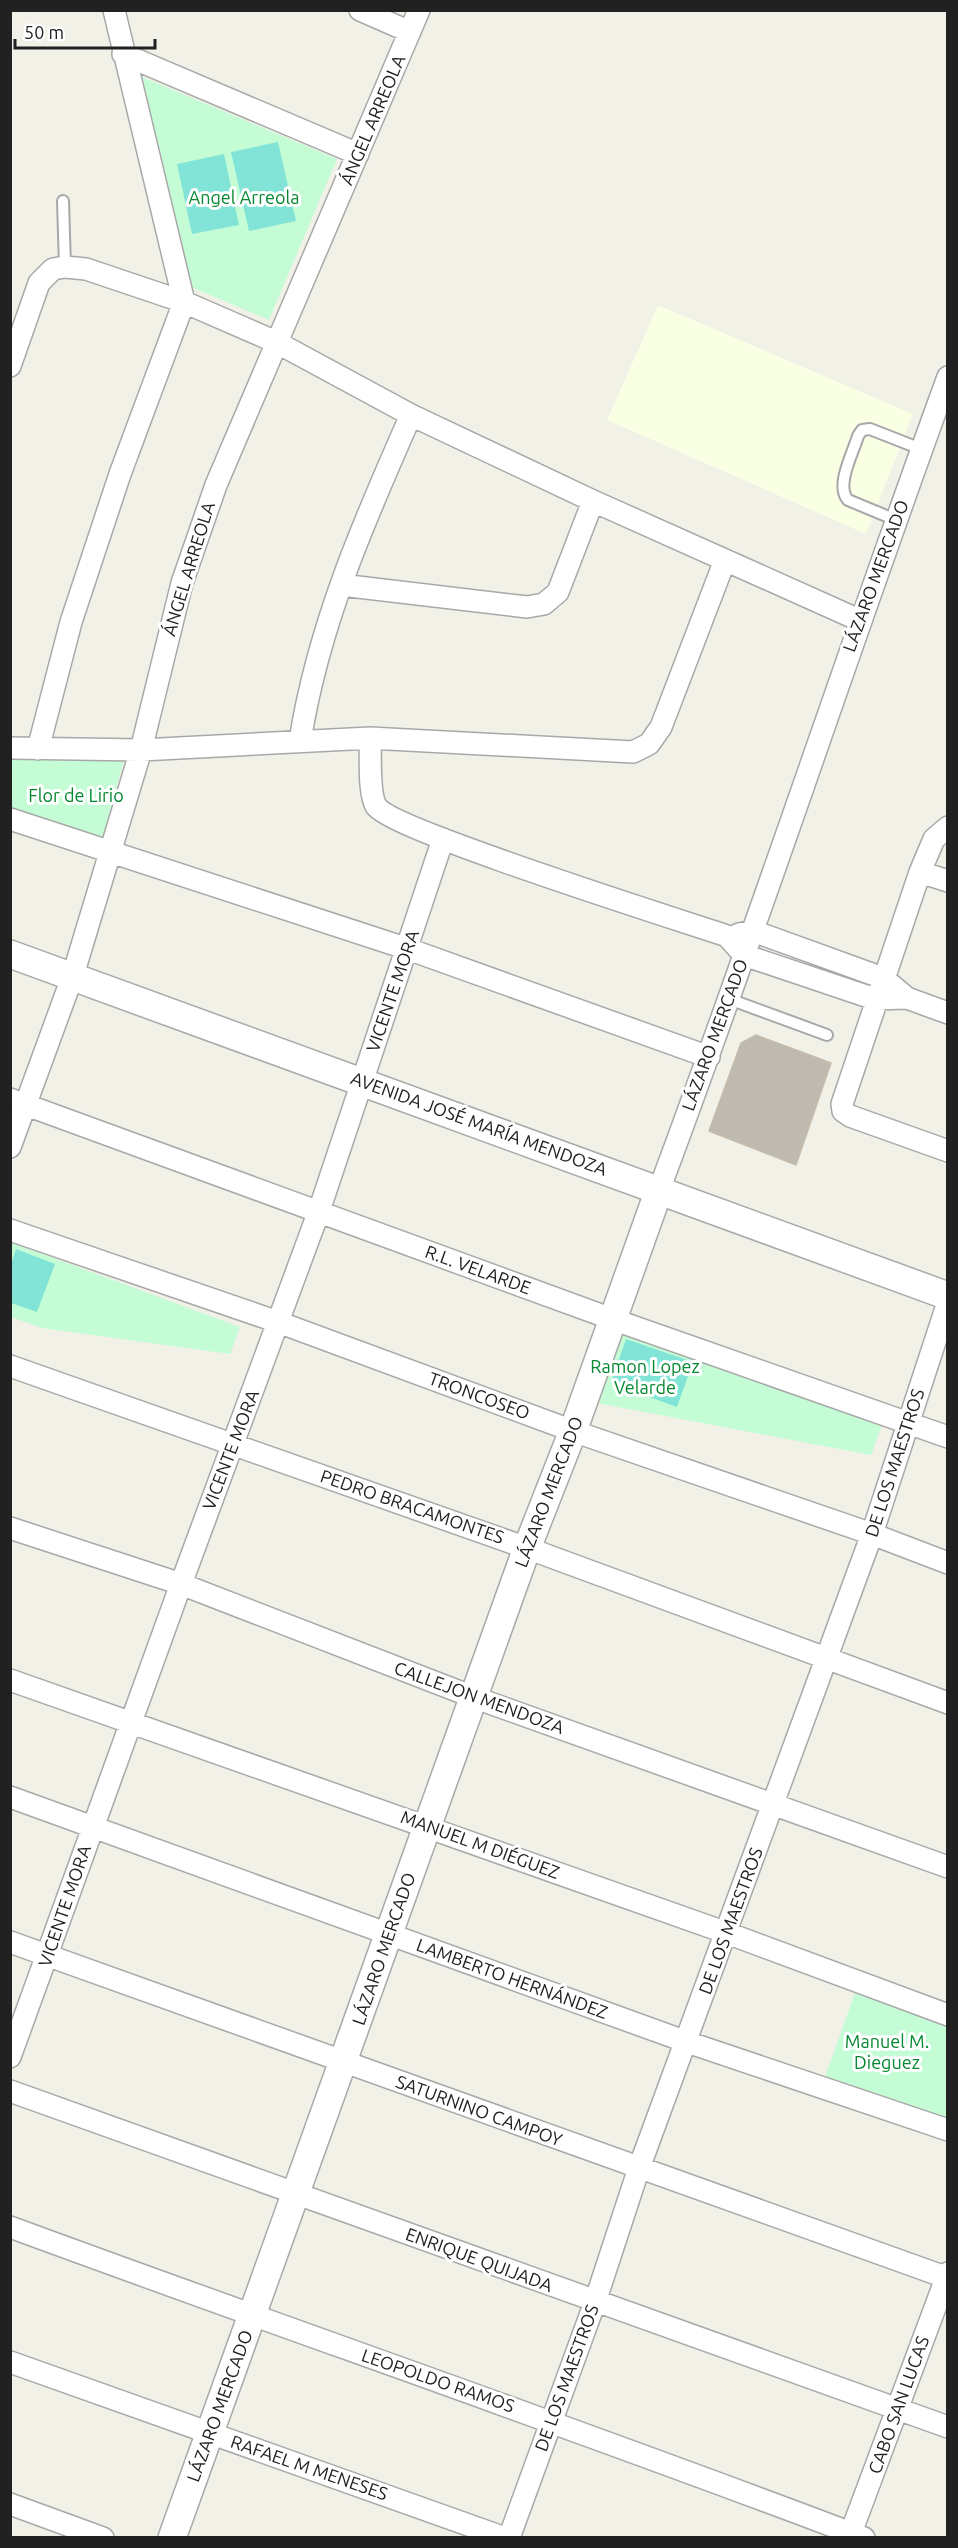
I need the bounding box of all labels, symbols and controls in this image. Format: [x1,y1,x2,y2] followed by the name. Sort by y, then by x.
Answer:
[15,12,154,50] scale bar
[24,22,64,42] text: 50 m
[335,51,409,188] street label: ÁNGEL ARREOLA
[189,187,299,207] park label: Angel Arreola
[837,497,912,654] street label: LÁZARO MERCADO
[157,499,218,638] street label: ÁNGEL ARREOLA
[28,785,124,805] park label: Flor de Lirio
[362,927,422,1054] street label: VICENTE MORA
[676,956,751,1113] street label: LÁZARO MERCADO
[349,1066,611,1179] street label: AVENIDA JOSÉ MARÍA MENDOZA
[423,1241,534,1297] street label: R.L. VELARDE
[590,1356,700,1397] park label: Ramon Lopez Velarde
[426,1368,533,1423] street label: TRONCOSEO
[198,1386,262,1513] street label: VICENTE MORA
[861,1386,927,1539] street label: DE LOS MAESTROS
[509,1413,586,1570] street label: LÁZARO MERCADO
[318,1465,507,1547] street label: PEDRO BRACAMONTES
[392,1657,567,1737] street label: CALLEJON MENDOZA
[398,1805,563,1882] street label: MANUEL M DIÉGUEZ
[34,1842,94,1969] street label: VICENTE MORA
[694,1845,766,1997] street label: DE LOS MAESTROS
[347,1870,419,2027] street label: LÁZARO MERCADO
[414,1933,611,2022] street label: LAMBERTO HERNÁNDEZ
[845,2031,929,2072] park label: Manuel M. Dieguez
[393,2071,566,2150] street label: SATURNINO CAMPOY
[403,2223,556,2296] street label: ENRIQUE QUIJADA
[530,2302,602,2454] street label: DE LOS MAESTROS
[181,2327,256,2484] street label: LÁZARO MERCADO
[864,2333,932,2476] street label: CABO SAN LUCAS
[359,2345,517,2416] street label: LEOPOLDO RAMOS
[228,2431,390,2503] street label: RAFAEL M MENESES

